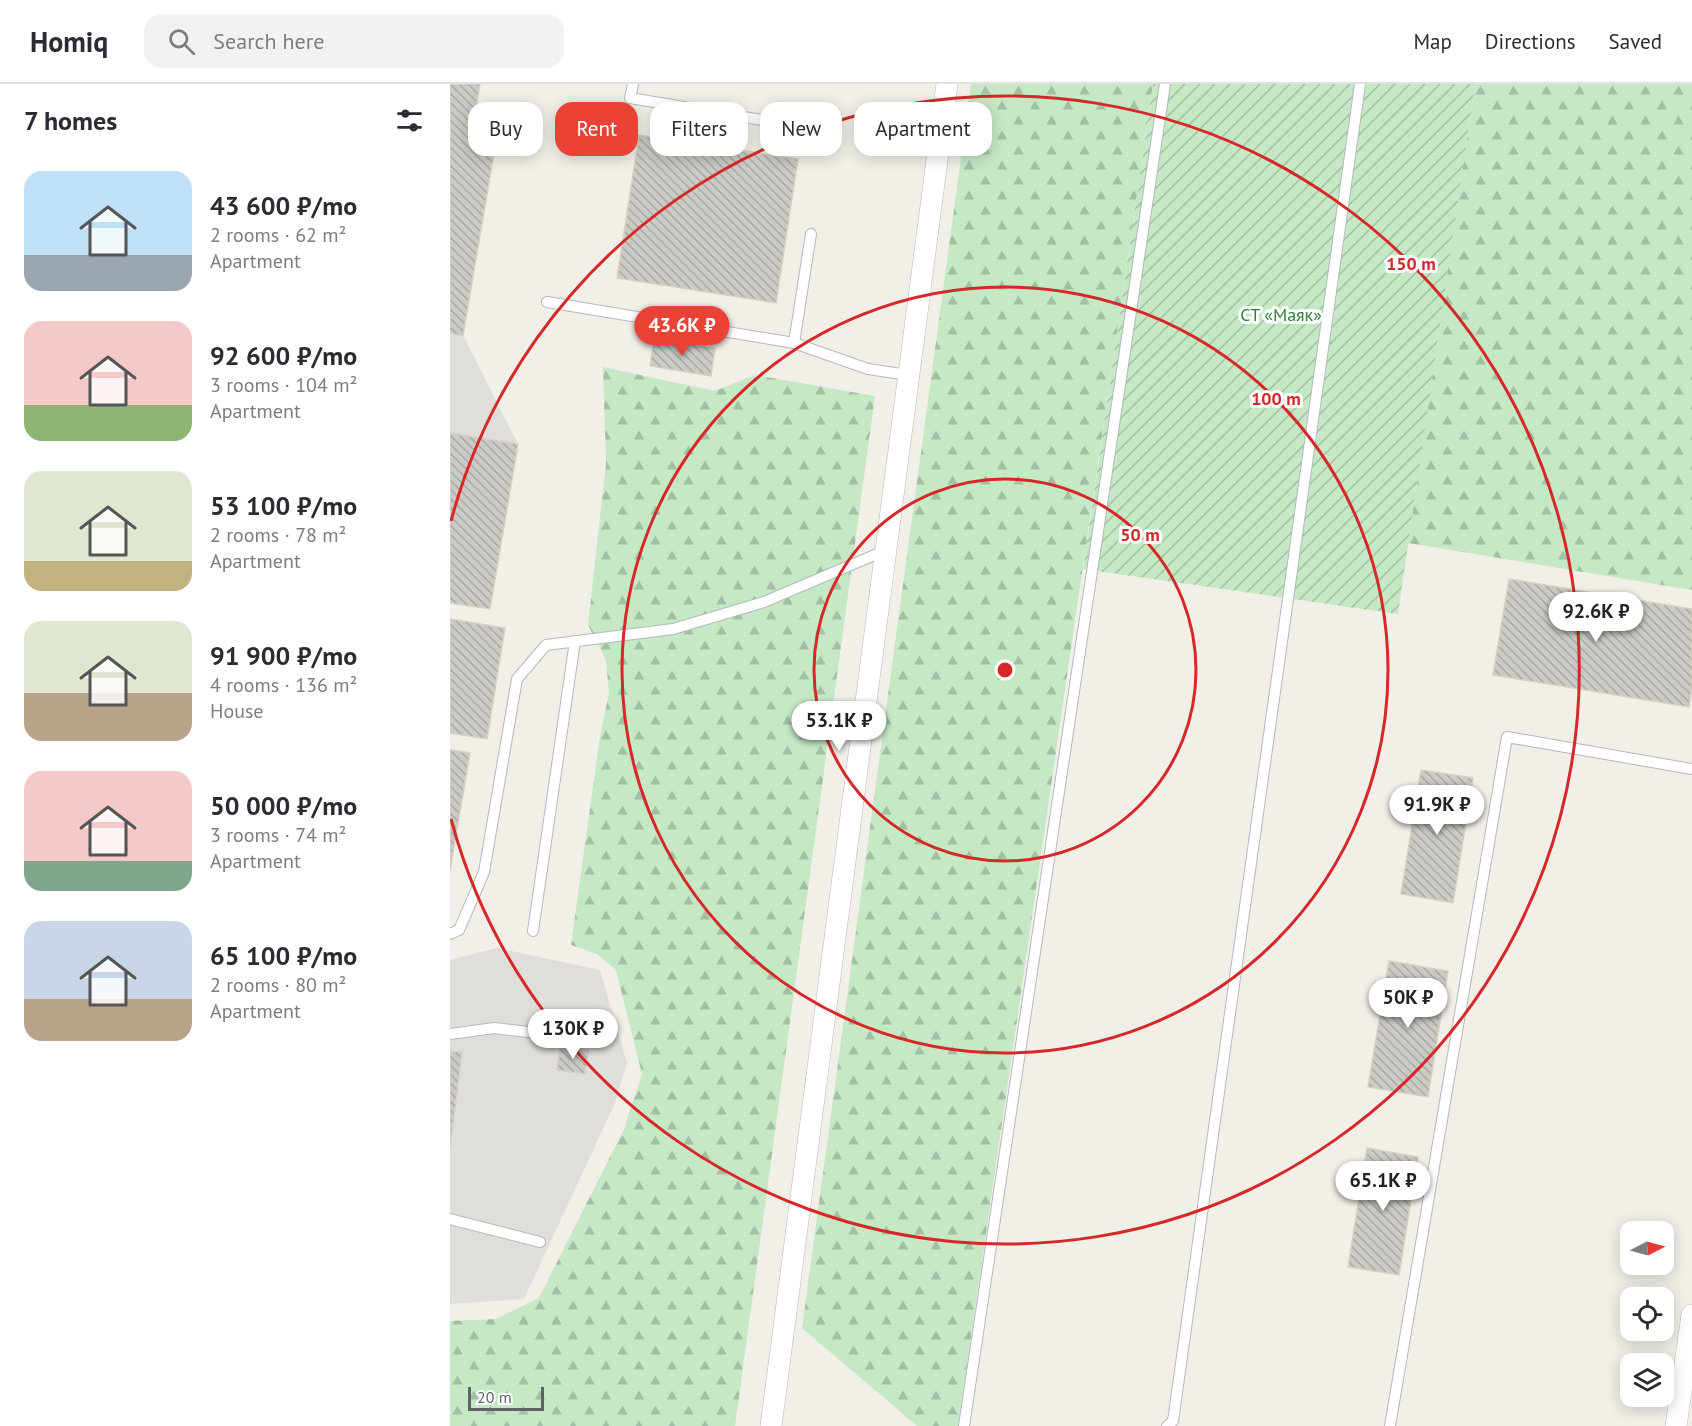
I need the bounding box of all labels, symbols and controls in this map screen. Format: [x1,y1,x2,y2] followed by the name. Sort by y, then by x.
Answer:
[144,14,564,68] search box
[30,23,108,60] text: Homiq
[165,25,198,58] icon: search
[213,27,324,55] text: Search here
[1413,28,1452,55] text: Map
[1485,28,1576,55] text: Directions
[1609,28,1662,55] text: Saved
[468,102,543,156] chip: Buy
[555,102,638,156] chip: Rent
[650,102,748,156] chip: Filters
[760,102,842,156] chip: New
[854,102,992,156] chip: Apartment
[24,104,117,137] text: 7 homes
[393,104,426,137] icon: filters
[210,189,357,222] text: 43 600 ₽/mo
[72,195,144,267] icon: home
[210,222,346,248] text: 2 rooms · 62 m²
[210,248,301,274] text: Apartment
[1386,252,1436,275] text: 150 m
[1240,303,1322,326] park label: СТ «Маяк»
[627,306,737,357] pin: 43.6K ₽
[648,312,716,338] text: 43.6K ₽
[210,339,357,372] text: 92 600 ₽/mo
[72,345,144,417] icon: home
[210,372,357,398] text: 3 rooms · 104 m²
[1251,387,1301,410] text: 100 m
[210,398,301,424] text: Apartment
[210,489,357,522] text: 53 100 ₽/mo
[72,495,144,567] icon: home
[210,522,346,548] text: 2 rooms · 78 m²
[1120,523,1160,546] text: 50 m
[210,548,301,574] text: Apartment
[1541,592,1651,643] pin: 92.6K ₽
[1562,598,1630,624] text: 92.6K ₽
[210,639,357,672] text: 91 900 ₽/mo
[72,645,144,717] icon: home
[995,660,1015,680] centre of rings
[210,672,357,698] text: 4 rooms · 136 m²
[210,698,264,724] text: House
[784,701,894,752] pin: 53.1K ₽
[805,707,873,733] text: 53.1K ₽
[1382,785,1492,836] pin: 91.9K ₽
[210,789,357,822] text: 50 000 ₽/mo
[1403,791,1471,817] text: 91.9K ₽
[72,795,144,867] icon: home
[210,822,346,848] text: 3 rooms · 74 m²
[210,848,301,874] text: Apartment
[210,939,357,972] text: 65 100 ₽/mo
[72,945,144,1017] icon: home
[210,972,346,998] text: 2 rooms · 80 m²
[1366,978,1450,1029] pin: 50K ₽
[1383,984,1433,1010] text: 50K ₽
[210,998,301,1024] text: Apartment
[524,1009,622,1060] pin: 130K ₽
[542,1015,604,1041] text: 130K ₽
[1328,1161,1438,1212] pin: 65.1K ₽
[1349,1167,1417,1193] text: 65.1K ₽
[1620,1221,1674,1275] north arrow
[1620,1221,1674,1407] map controls
[1620,1287,1674,1341] button: locate
[1620,1353,1674,1407] button: layers
[468,1384,544,1412] scale bar
[477,1387,512,1407] text: 20 m

